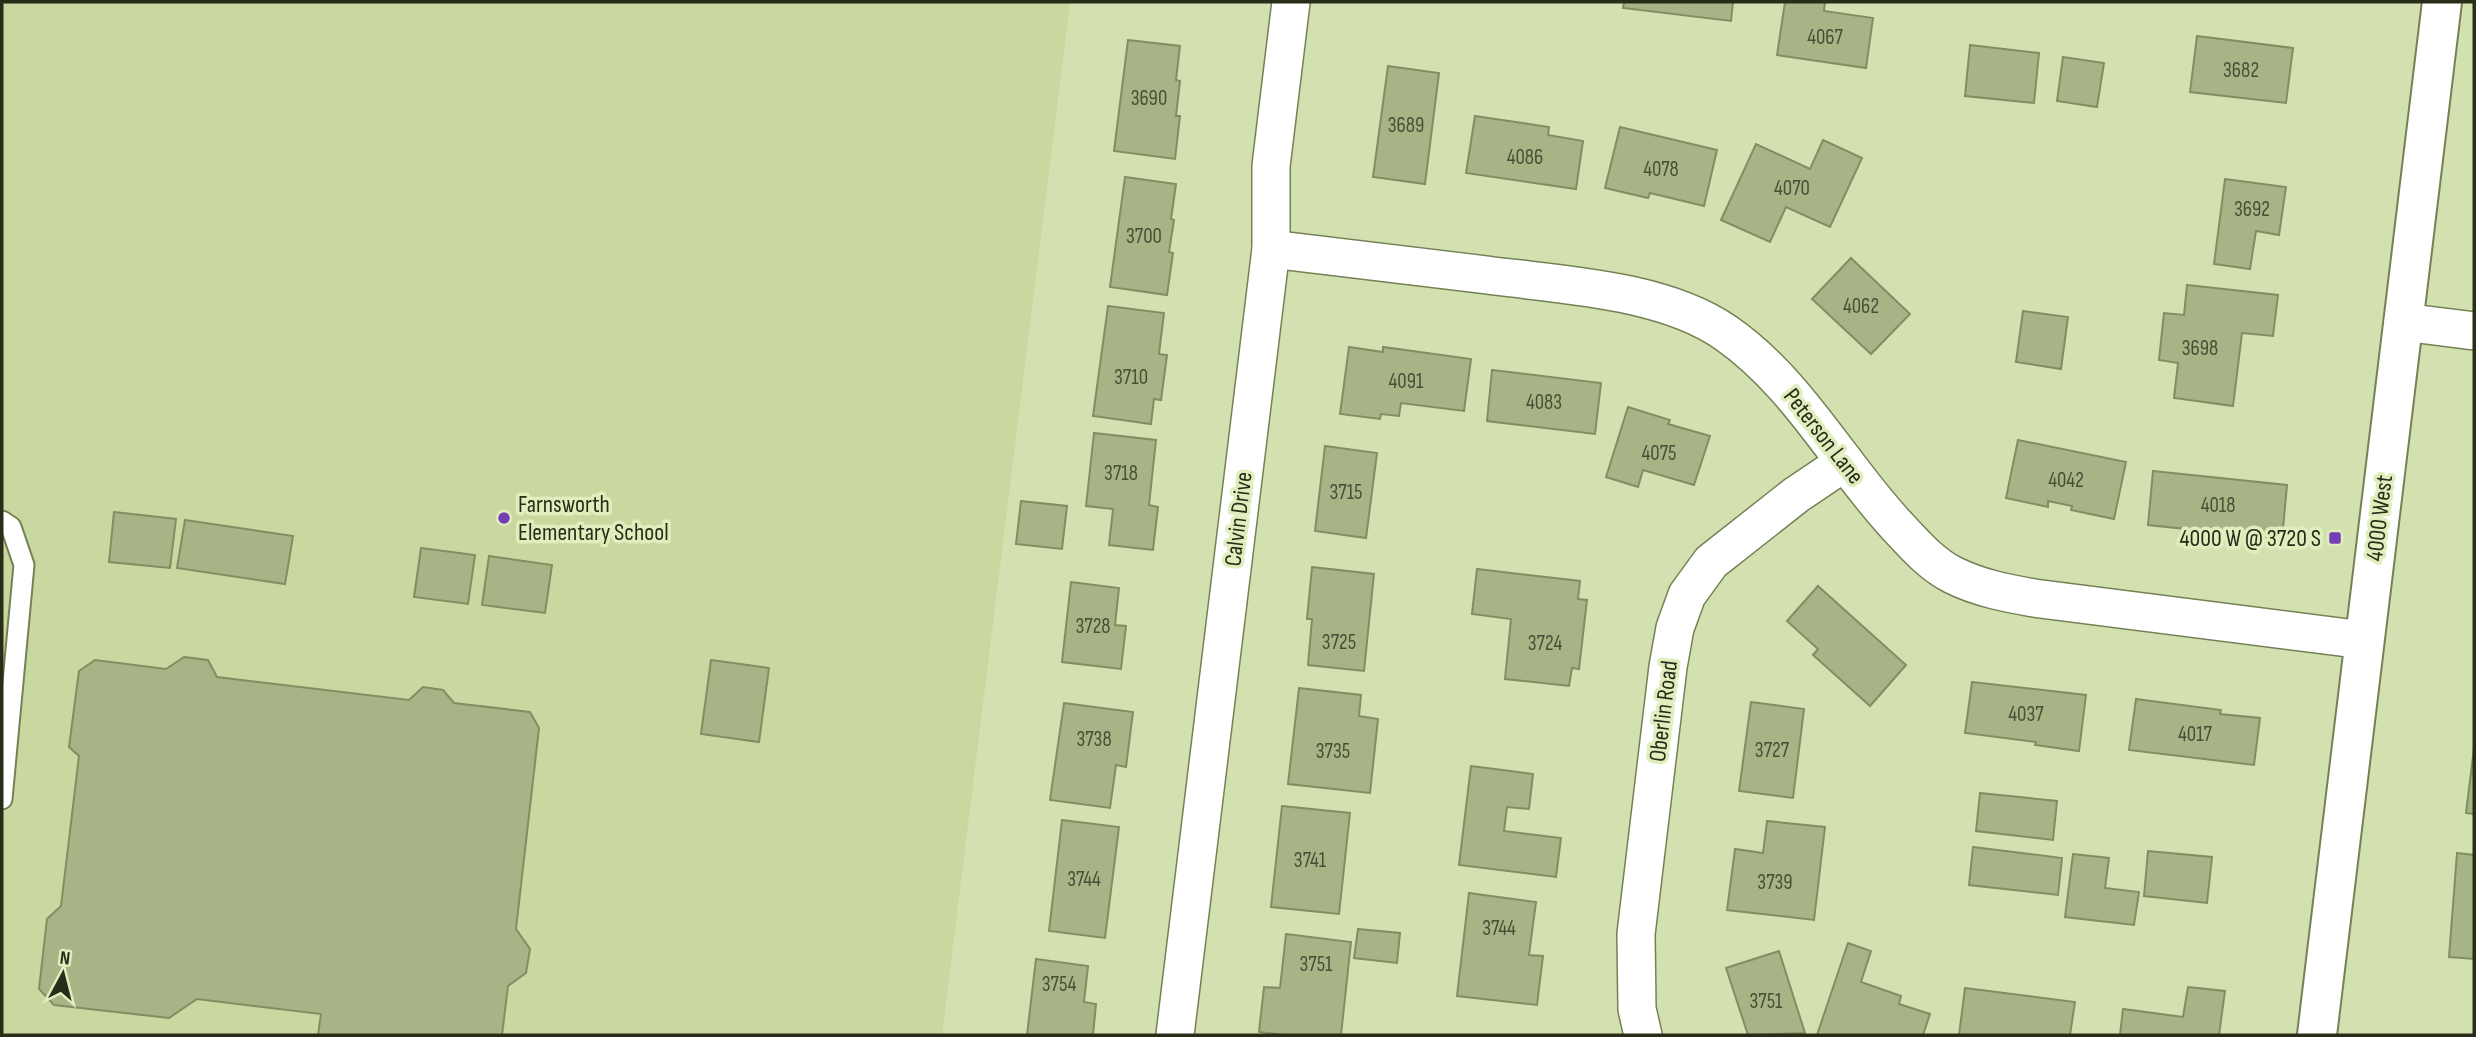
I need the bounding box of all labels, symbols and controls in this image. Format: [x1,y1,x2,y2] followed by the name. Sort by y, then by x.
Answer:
[1807,25,1843,50] house number: 4067
[2223,58,2259,83] house number: 3682
[1131,86,1167,111] house number: 3690
[1388,113,1424,138] house number: 3689
[1507,145,1543,170] house number: 4086
[1643,157,1679,182] house number: 4078
[1774,176,1810,201] house number: 4070
[2234,197,2270,222] house number: 3692
[1126,224,1162,249] house number: 3700
[1843,294,1879,319] house number: 4062
[2182,336,2218,361] house number: 3698
[1114,365,1148,390] house number: 3710
[1389,369,1424,394] house number: 4091
[1777,383,1870,490] street label: Peterson Lane
[1526,390,1562,415] house number: 4083
[1642,441,1676,466] house number: 4075
[1104,461,1138,486] house number: 3718
[2048,468,2084,493] house number: 4042
[1218,470,1259,568] street label: Calvin Drive
[2360,473,2399,563] street label: 4000 West
[1329,480,1363,505] house number: 3715
[518,490,669,547] place label: Farnsworth Elementary School
[2201,493,2235,518] house number: 4018
[496,510,512,526] marker: Farnsworth Elementary School
[2180,524,2321,553] place label: 4000 W @ 3720 S
[2327,530,2343,546] marker: 4000 W @ 3720 S
[1075,614,1111,639] house number: 3728
[1322,630,1356,655] house number: 3725
[1528,631,1562,656] house number: 3724
[1643,659,1684,763] street label: Oberlin Road
[2008,702,2044,727] house number: 4037
[2178,722,2213,747] house number: 4017
[1076,727,1112,752] house number: 3738
[1755,738,1790,763] house number: 3727
[1316,739,1350,764] house number: 3735
[1294,848,1327,873] house number: 3741
[1067,867,1101,892] house number: 3744
[1757,870,1793,895] house number: 3739
[1482,916,1516,941] house number: 3744
[28,939,98,1009] north arrow
[58,947,71,971] text: N
[1300,952,1333,977] house number: 3751
[1042,972,1076,997] house number: 3754
[1750,989,1783,1014] house number: 3751

